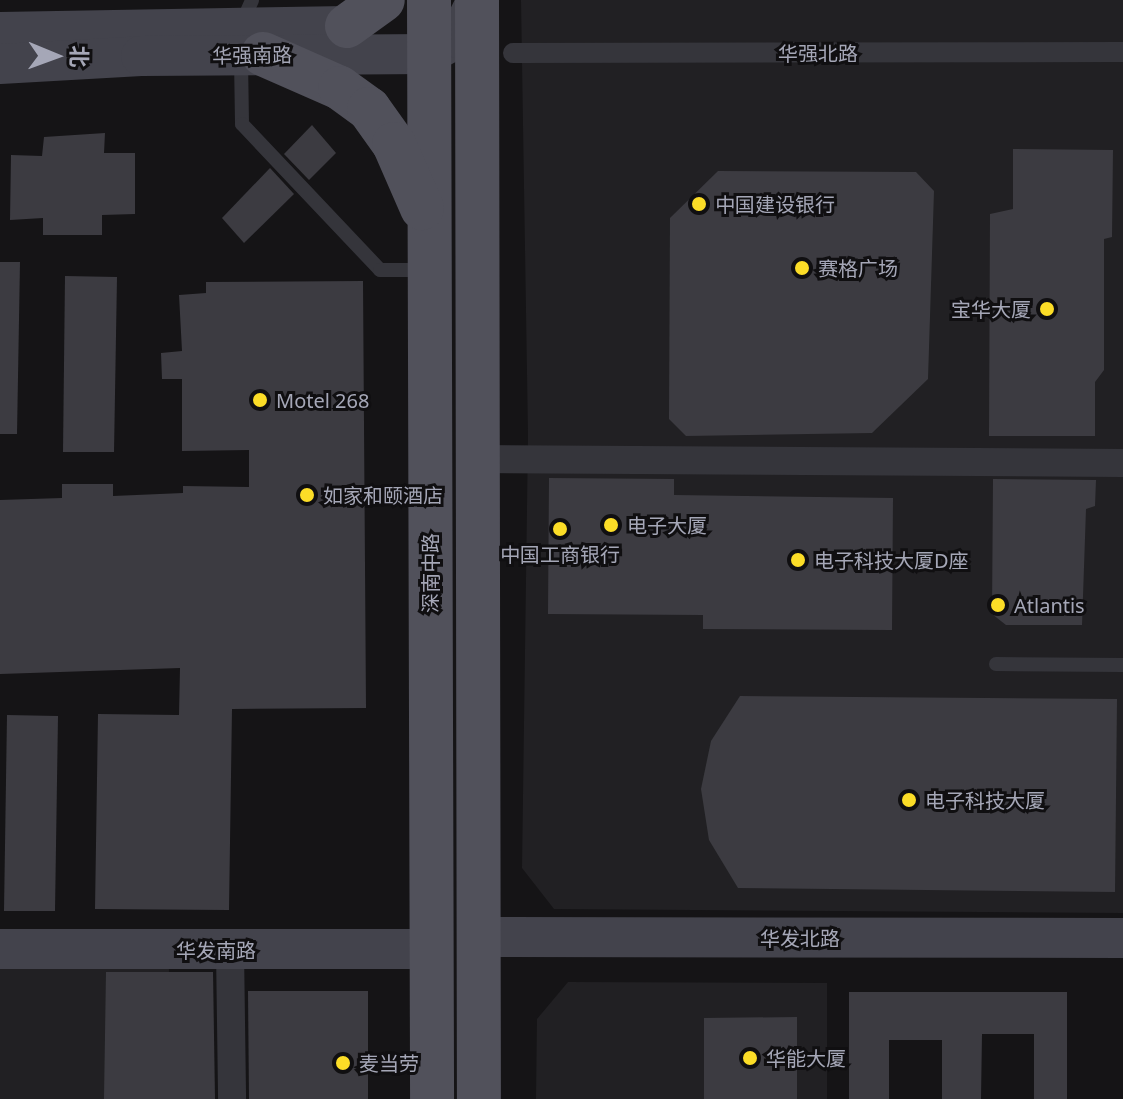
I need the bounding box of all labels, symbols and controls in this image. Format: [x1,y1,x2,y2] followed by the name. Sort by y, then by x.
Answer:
[16,16,96,96] north arrow
[778,41,858,65] street label: 华强北路
[212,42,292,68] street label: 华强南路
[65,45,95,68] text: 北
[715,192,835,216] place label: 中国建设银行
[690,195,708,213] marker: 中国建设银行
[818,256,898,280] place label: 赛格广场
[793,259,811,277] marker: 赛格广场
[951,297,1031,321] place label: 宝华大厦
[1038,300,1056,318] marker: 宝华大厦
[276,388,369,412] place label: Motel 268
[251,391,269,409] marker: Motel 268
[323,483,443,507] place label: 如家和颐酒店
[298,486,316,504] marker: 如家和颐酒店
[627,513,707,537] place label: 电子大厦
[602,516,620,534] marker: 电子大厦
[551,520,569,538] marker: 中国工商银行
[418,533,442,613] street label: 深南中路
[500,542,620,566] place label: 中国工商银行
[814,548,969,572] place label: 电子科技大厦D座
[789,551,807,569] marker: 电子科技大厦D座
[1014,593,1085,617] place label: Atlantis
[989,596,1007,614] marker: Atlantis
[925,788,1045,812] place label: 电子科技大厦
[900,791,918,809] marker: 电子科技大厦
[760,926,840,950] street label: 华发北路
[176,938,256,962] street label: 华发南路
[766,1046,846,1070] place label: 华能大厦
[741,1049,759,1067] marker: 华能大厦
[359,1051,419,1075] place label: 麦当劳
[334,1054,352,1072] marker: 麦当劳

